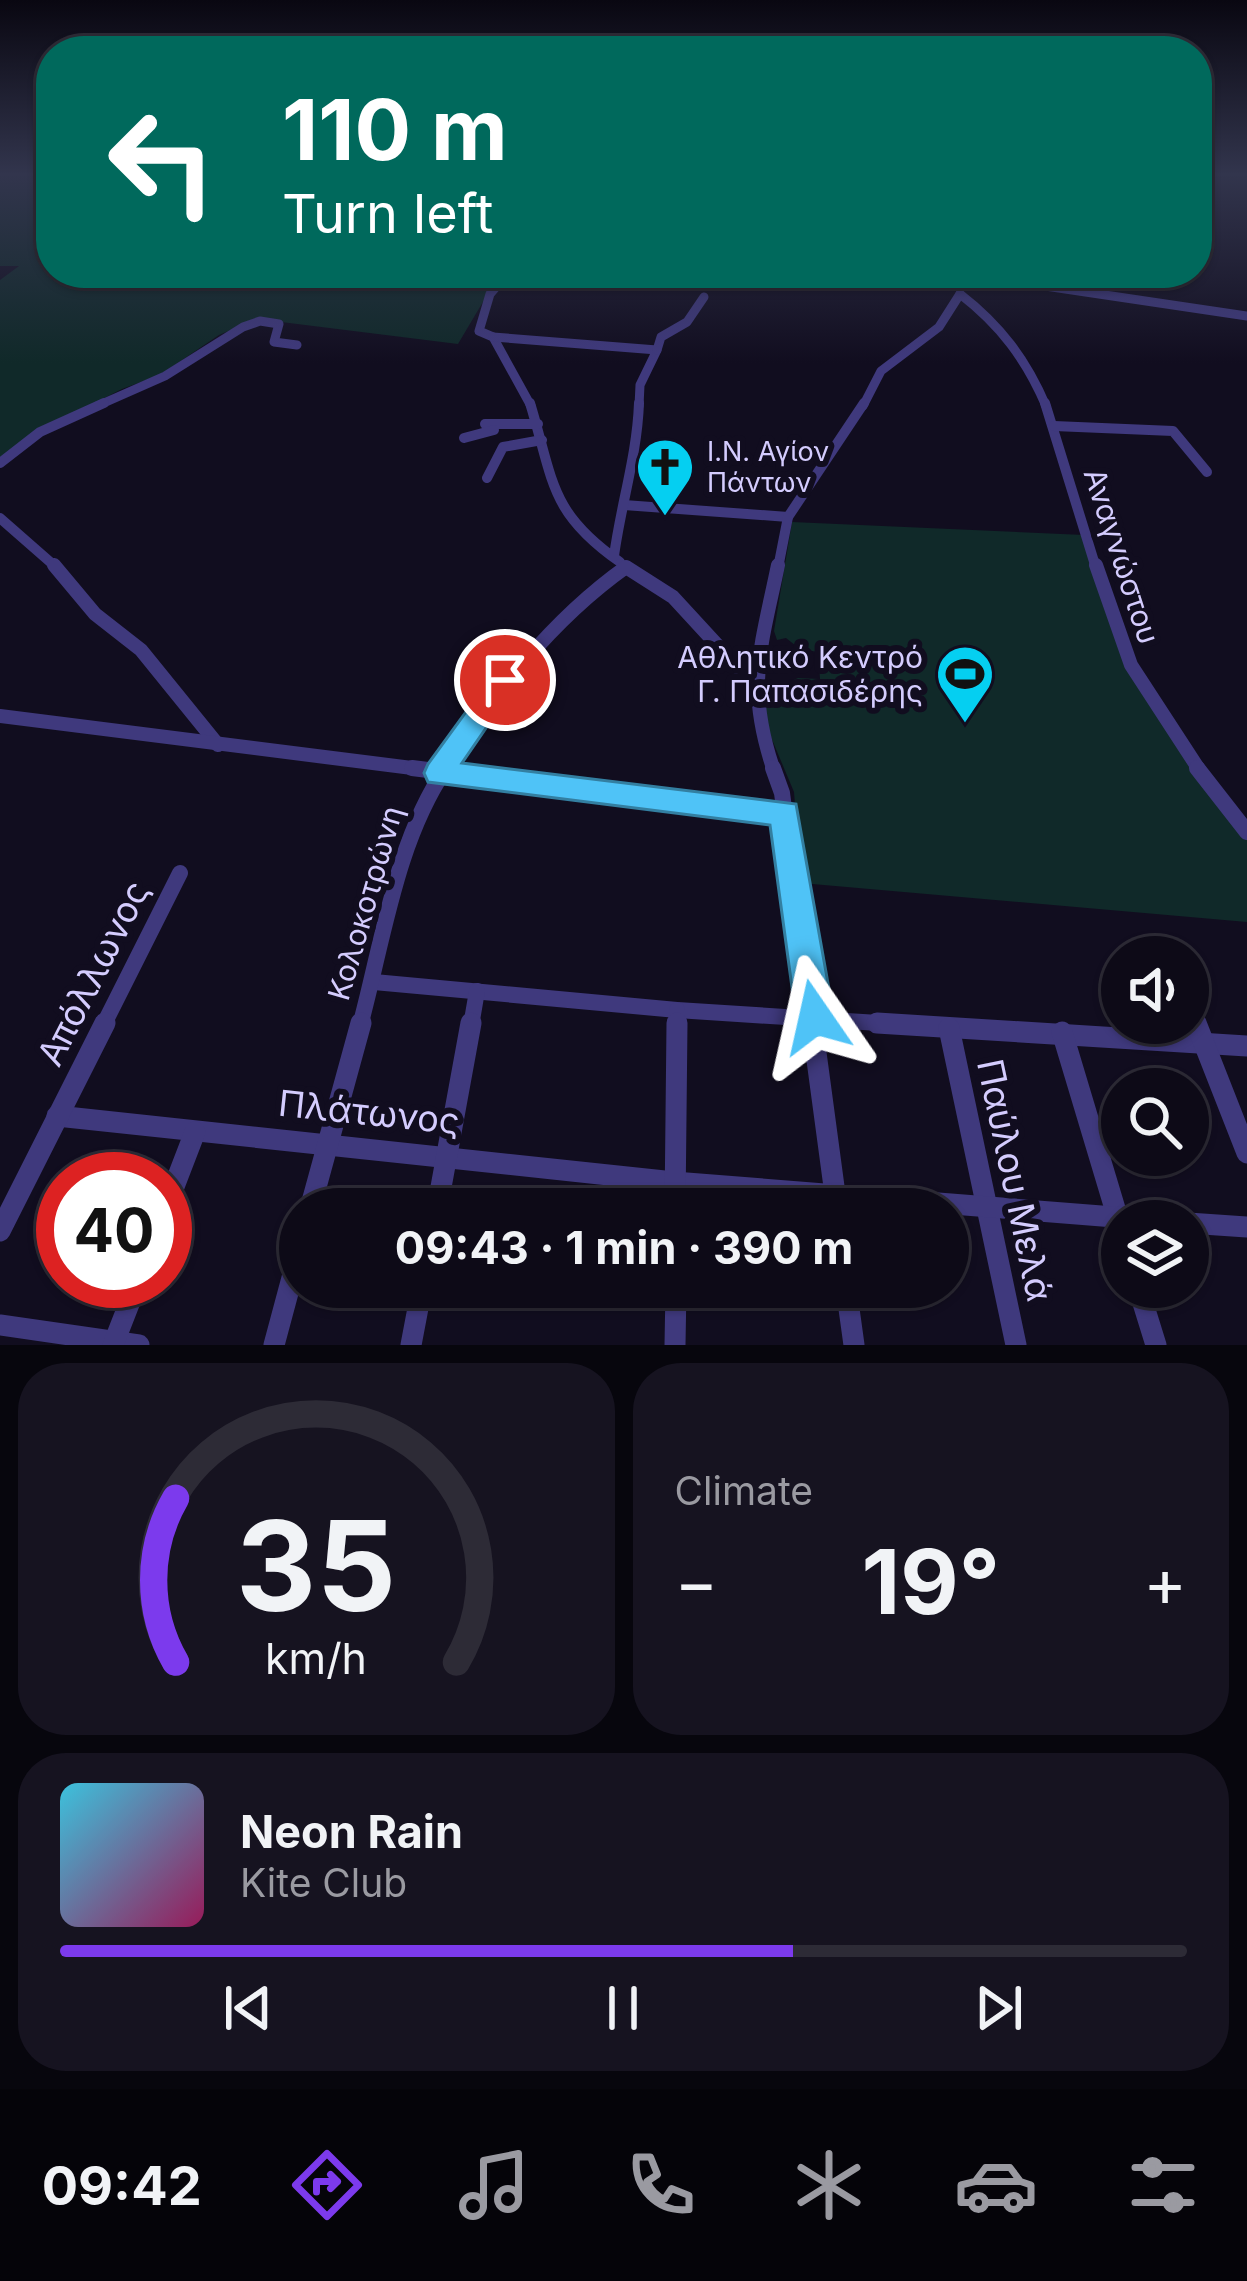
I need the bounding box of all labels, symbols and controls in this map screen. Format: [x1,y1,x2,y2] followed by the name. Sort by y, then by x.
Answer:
[282,79,508,180] text: 110 m
[84,84,240,240] icon: left
[282,181,493,246] text: Turn left
[707,435,829,499] place label: Ι.Ν. Αγίον Πάντων
[634,436,696,518] church icon: Ι.Ν. Αγίον Πάντων
[1077,464,1167,648] street label: Αναγνώστου
[454,629,556,731] pin
[677,639,923,709] place label: Αθλητικό Κεντρό Γ. Παπασιδέρης
[934,643,996,725] sports icon: Αθλητικό Κεντρό Γ. Παπασιδέρης
[472,647,538,713] icon: arrive
[320,802,410,1004] street label: Κολοκοτρώνη
[28,873,158,1073] street label: Απόλλωνος
[1101,936,1209,1308] map controls
[1101,936,1209,1044] button: sound
[752,954,878,1080] position arrow
[968,1055,1062,1305] street label: Παύλου Μελά
[1101,1068,1209,1176] button: search
[276,1081,462,1143] street label: Πλάτωνος
[36,1152,192,1308] speed limit sign: 40
[1101,1200,1209,1308] button: layers
[395,1220,853,1275] text: 09:43 · 1 min · 390 m
[675,1467,813,1514] text: Climate
[236,1490,396,1641] text: 35
[861,1527,1000,1636] text: 19°
[675,1542,718,1622] text: −
[1143,1542,1187,1622] text: +
[265,1632,367,1684] text: km/h
[240,1804,463,1859] text: Neon Rain
[240,1859,407,1906] text: Kite Club
[215,1975,281,2041] icon: previous
[590,1975,656,2041] icon: pause
[966,1975,1032,2041] icon: next
[285,2143,369,2227] icon: directions
[452,2143,536,2227] icon: music
[619,2143,703,2227] icon: phone
[787,2143,871,2227] icon: climate
[954,2143,1038,2227] icon: car
[1121,2143,1205,2227] icon: filters
[42,2153,202,2218] text: 09:42

